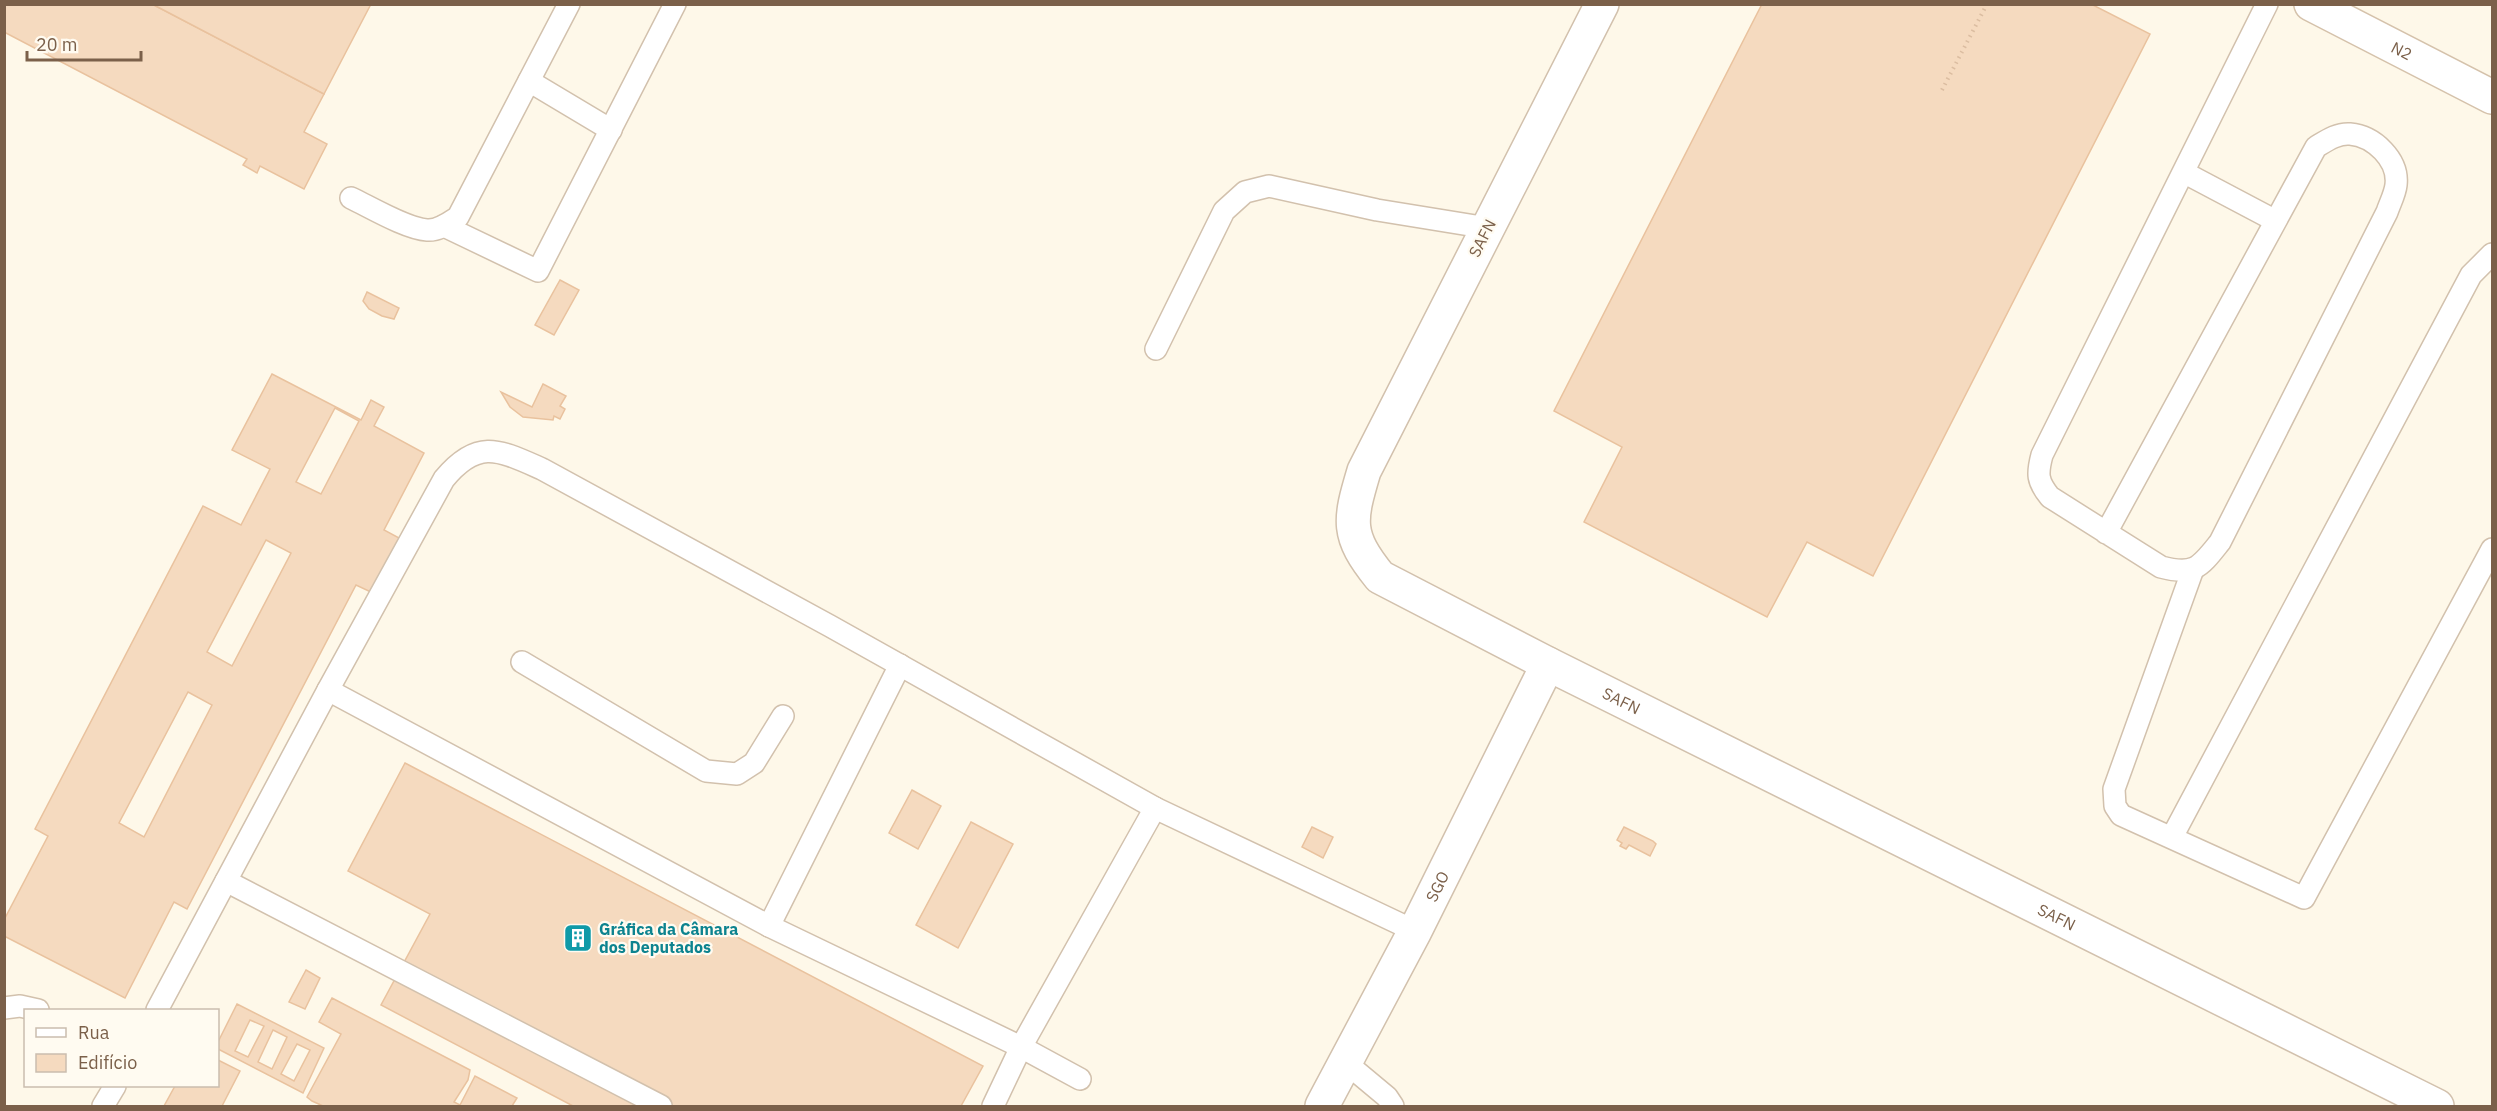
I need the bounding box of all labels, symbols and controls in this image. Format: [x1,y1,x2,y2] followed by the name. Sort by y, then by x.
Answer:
[27,24,141,62] scale bar
[36,33,78,56] text: 20 m
[2388,37,2416,64] street label: N2
[1464,216,1500,260] street label: SAFN
[1599,683,1644,718] street label: SAFN
[1421,868,1453,905] street label: SGO
[2034,899,2079,935] street label: SAFN
[599,919,738,957] place label: Gráfica da Câmara dos Deputados
[562,922,594,954] building icon: Gráfica da Câmara dos Deputados
[24,1009,219,1087] legend
[78,1021,110,1044] text: Rua
[78,1051,137,1074] text: Edifício

